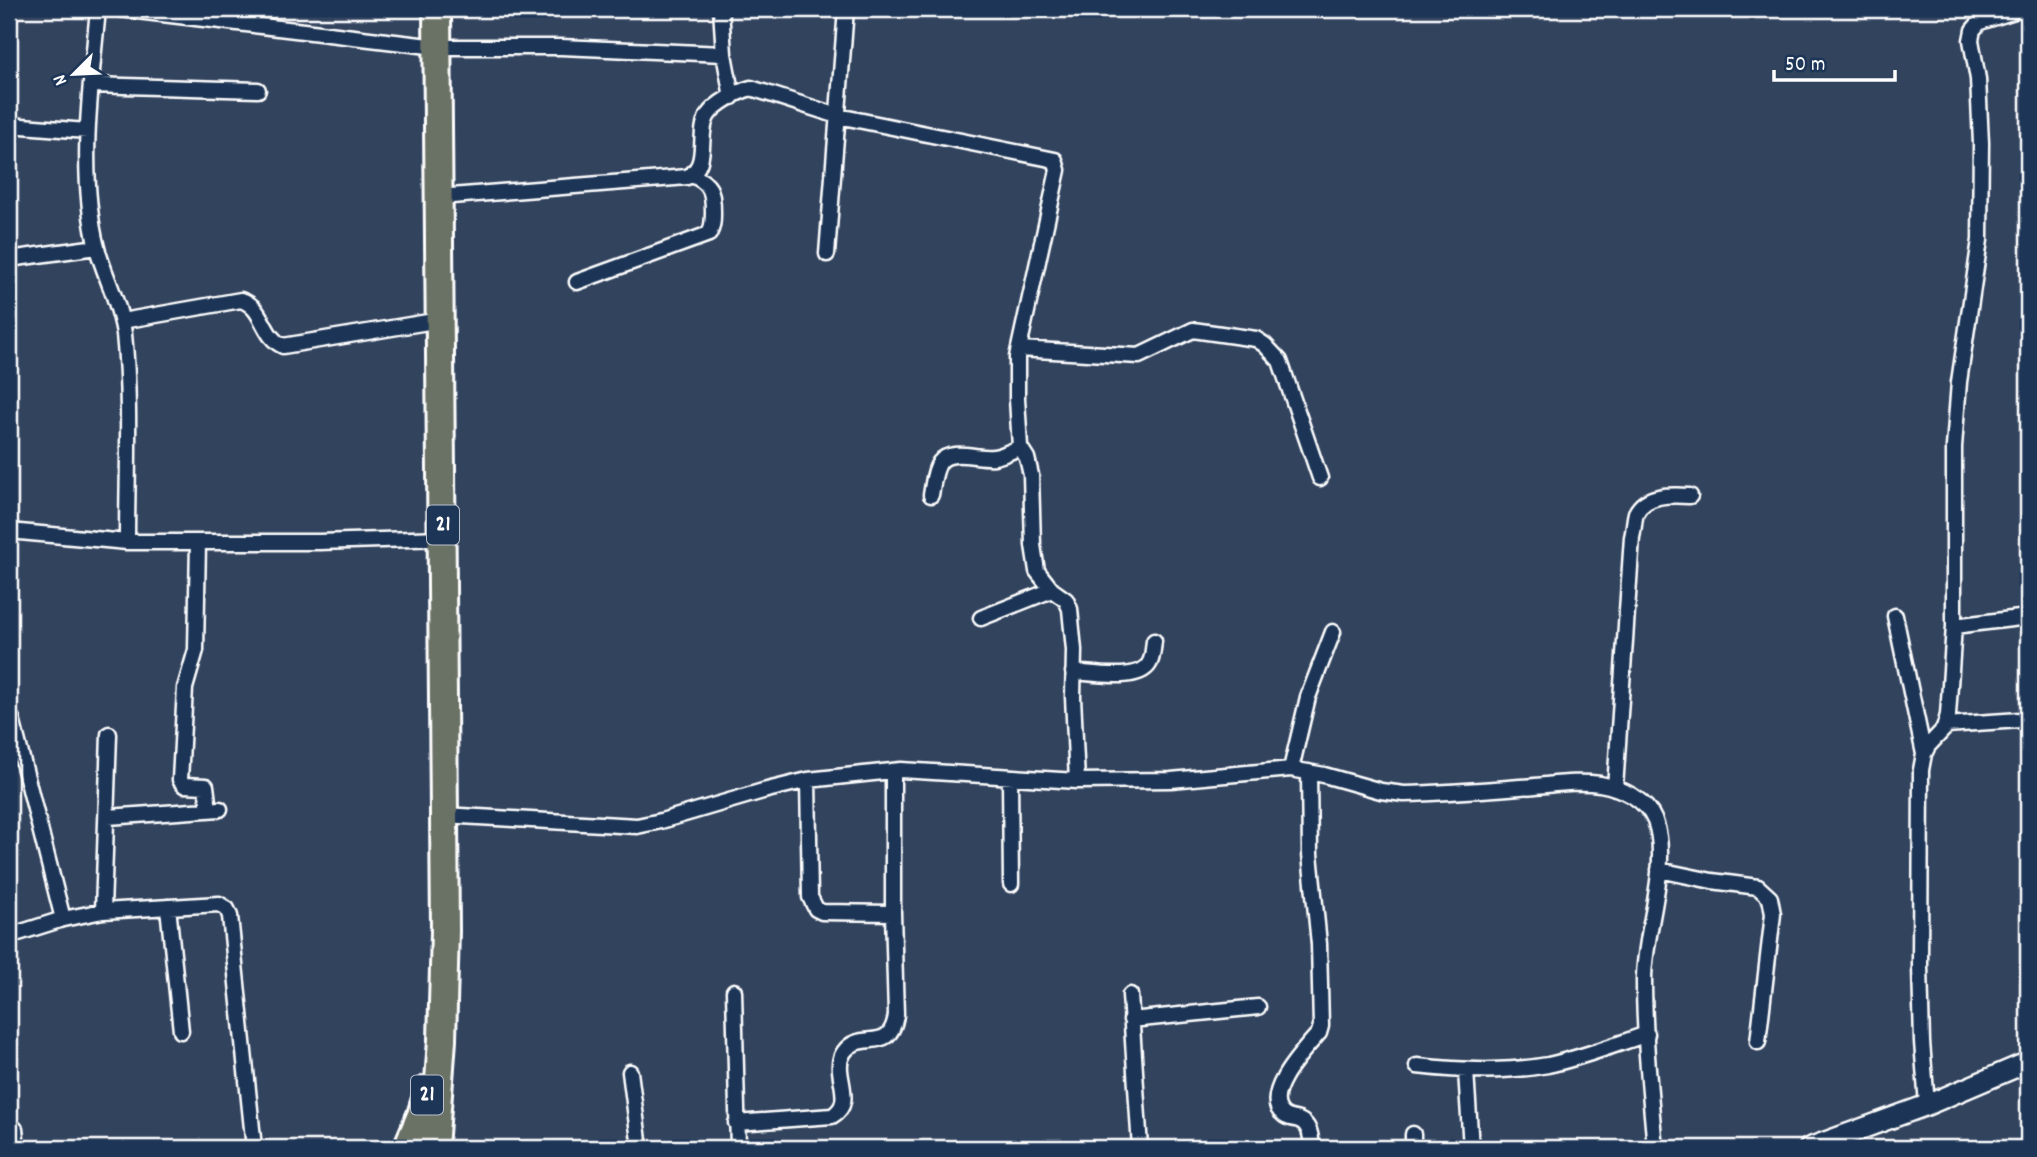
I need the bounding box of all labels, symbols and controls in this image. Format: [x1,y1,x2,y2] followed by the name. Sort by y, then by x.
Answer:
[38,38,108,108] north arrow
[1774,38,1895,82] scale bar
[1785,51,1825,81] text: 50 m
[47,70,76,89] text: N
[427,505,459,544] road number: 21
[411,1076,443,1114] road number: 21

